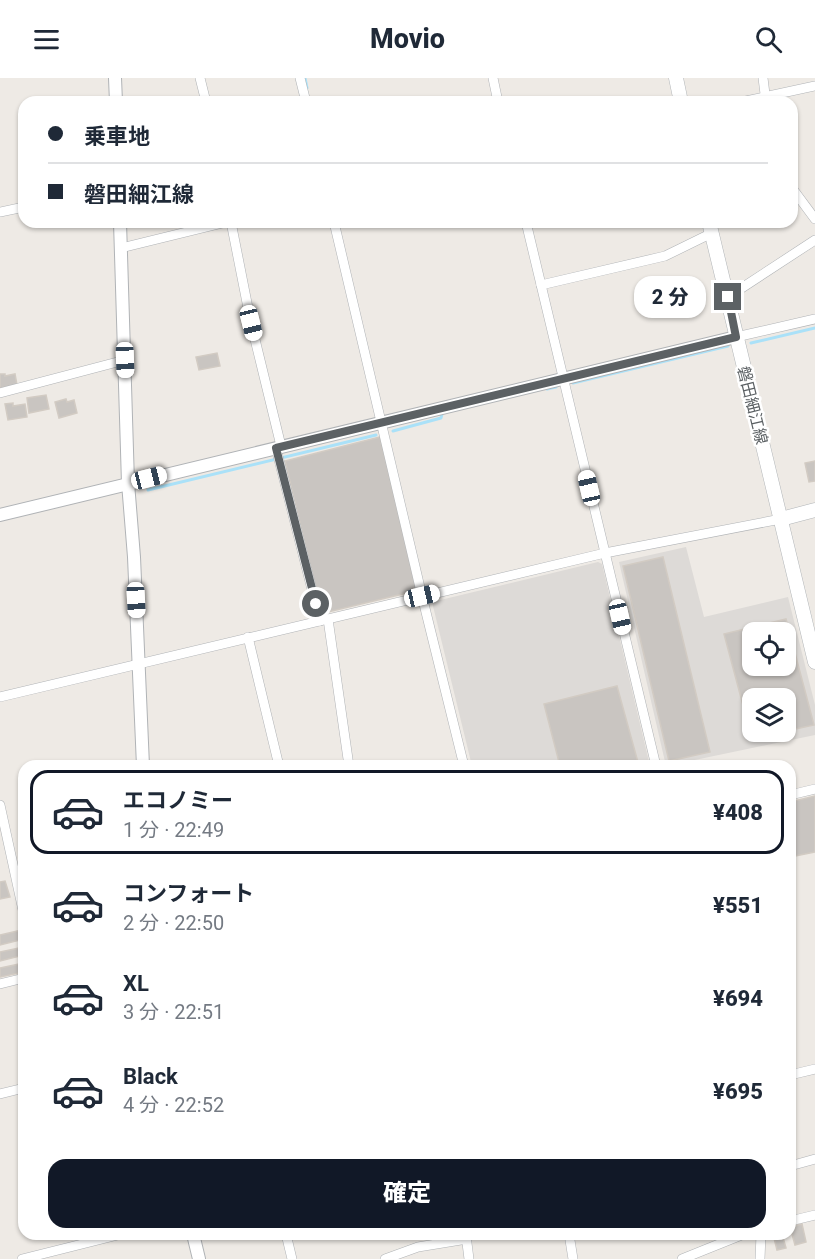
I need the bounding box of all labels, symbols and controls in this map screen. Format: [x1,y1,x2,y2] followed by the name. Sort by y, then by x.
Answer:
[30,23,63,56] icon: menu
[370,23,445,55] text: Movio
[752,23,785,56] icon: search
[84,124,150,149] text: 乗車地
[84,182,194,207] text: 磐田細江線
[635,276,707,318] callout: 2 分
[714,283,741,310] route end
[652,285,688,309] text: 2 分
[238,303,264,343] car
[115,342,135,378] car
[734,364,771,446] street label: 磐田細江線
[129,465,169,491] car
[576,468,602,508] car
[126,582,146,618] car
[402,583,442,609] car
[302,590,329,617] route start
[607,597,633,637] car
[742,622,796,742] map controls
[742,622,796,676] button: locate
[742,688,796,742] button: layers
[51,785,105,839] icon: car
[123,788,233,813] text: エコノミー
[713,800,763,825] text: ¥408
[123,818,224,842] text: 1 分 · 22:49
[51,878,105,932] icon: car
[123,881,254,906] text: コンフォート
[713,893,763,918] text: ¥551
[123,911,224,935] text: 2 分 · 22:50
[51,971,105,1025] icon: car
[123,971,149,996] text: XL
[713,986,763,1011] text: ¥694
[123,1000,224,1024] text: 3 分 · 22:51
[51,1064,105,1118] icon: car
[123,1064,178,1089] text: Black
[713,1079,763,1104] text: ¥695
[123,1093,224,1117] text: 4 分 · 22:52
[48,1159,766,1228] button: 確定

